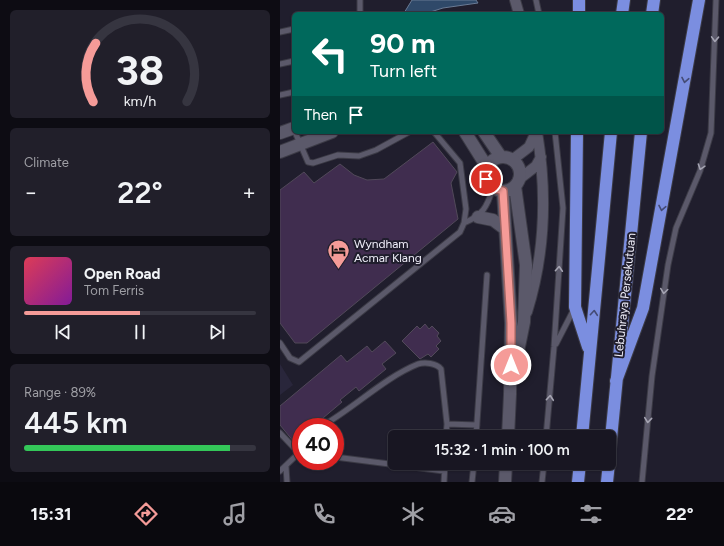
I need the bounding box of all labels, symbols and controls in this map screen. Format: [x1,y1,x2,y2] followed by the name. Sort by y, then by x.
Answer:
[370,26,435,60] text: 90 m
[304,28,356,80] icon: left
[710,36,719,42] one-way arrow
[116,45,164,95] text: 38
[370,60,437,82] text: Turn left
[682,77,690,83] one-way arrow
[124,92,156,110] text: km/h
[345,104,367,126] icon: arrive
[304,106,337,124] text: Then
[24,155,69,170] text: Climate
[469,162,503,196] pin
[697,164,706,171] one-way arrow
[475,168,497,190] icon: arrive
[117,174,163,211] text: 22°
[24,179,38,206] text: −
[242,179,256,206] text: +
[658,205,666,211] one-way arrow
[612,232,639,358] street label: Lebuhraya Persekutuan
[354,237,422,265] place label: Wyndham Acmar Klang
[325,238,351,271] hotel icon: Wyndham Acmar Klang
[84,265,161,283] text: Open Road
[555,265,564,272] one-way arrow
[84,283,144,298] text: Tom Ferris
[660,288,669,294] one-way arrow
[589,310,598,316] one-way arrow
[52,321,74,343] icon: previous
[129,321,151,343] icon: pause
[206,321,228,343] icon: next
[490,344,532,386] position arrow
[24,385,96,400] text: Range · 89%
[545,395,554,401] one-way arrow
[24,404,128,441] text: 445 km
[643,417,652,423] one-way arrow
[292,418,344,470] speed limit sign: 40
[434,441,570,459] text: 15:32 · 1 min · 100 m
[132,500,160,528] icon: directions
[221,500,249,528] icon: music
[310,500,338,528] icon: phone
[399,500,427,528] icon: climate
[488,500,516,528] icon: car
[577,500,605,528] icon: filters
[30,503,72,525] text: 15:31
[666,503,694,525] text: 22°

